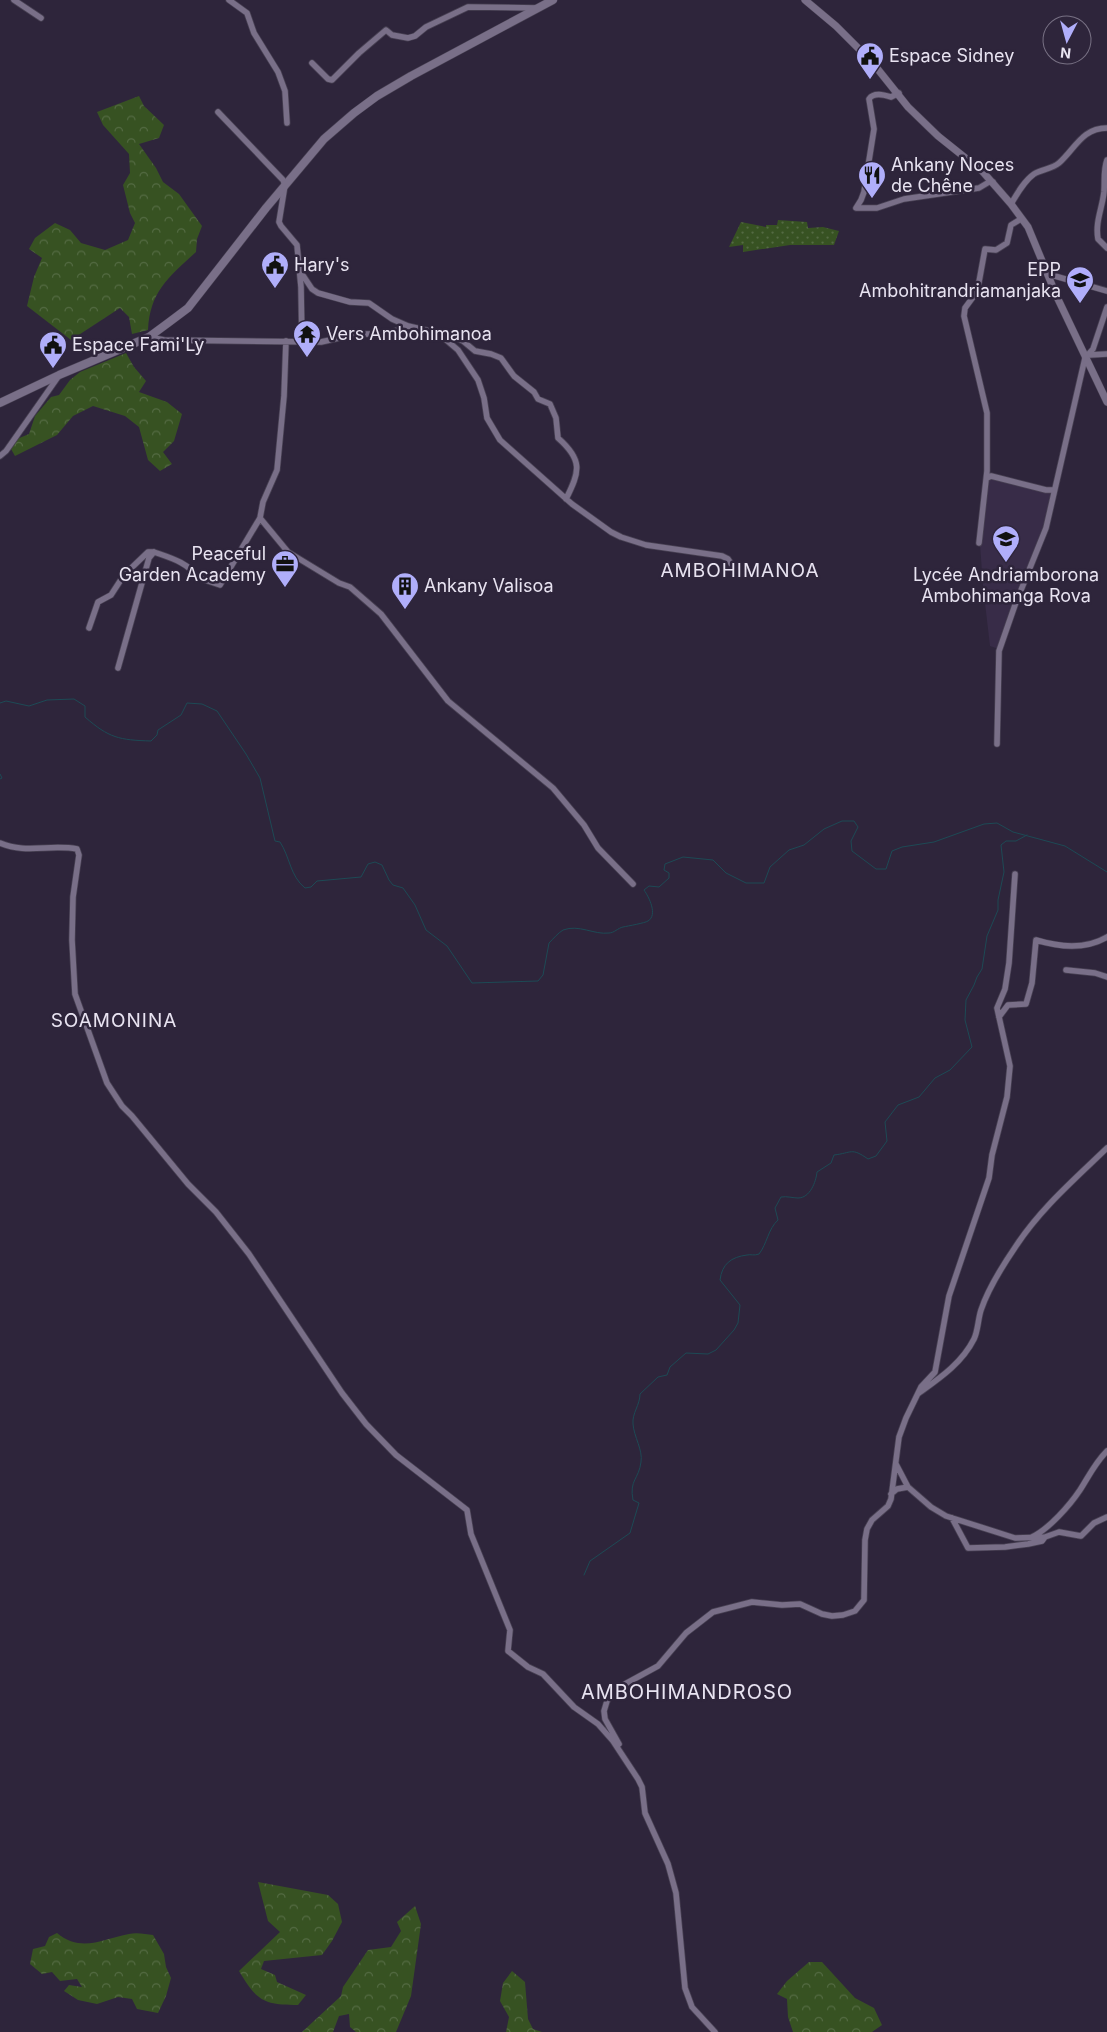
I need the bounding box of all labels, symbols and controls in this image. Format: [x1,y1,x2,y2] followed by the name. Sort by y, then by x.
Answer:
[1042,15,1092,65] north arrow
[855,41,885,80] public building icon: Espace Sidney
[1059,44,1072,62] text: N
[889,45,1014,66] place label: Espace Sidney
[891,154,1014,196] place label: Ankany Noces de Chêne
[857,160,887,199] restaurant icon: Ankany Noces de Chêne
[260,250,290,289] public building icon: Hary's
[294,254,350,275] place label: Hary's
[859,259,1061,301] place label: EPP Ambohitrandriamanjaka
[1065,265,1095,304] school or university icon: EPP Ambohitrandriamanjaka
[292,319,322,358] temple icon: Vers Ambohimanoa
[326,323,492,344] place label: Vers Ambohimanoa
[38,330,68,369] public building icon: Espace Fami'Ly
[72,334,204,355] place label: Espace Fami'Ly
[991,524,1021,563] school or university icon: Lycée Andriamborona Ambohimanga Rova
[119,543,266,585] place label: Peaceful Garden Academy
[270,549,300,588] office icon: Peaceful Garden Academy
[660,559,820,582] district label: AMBOHIMANOA
[913,564,1099,606] place label: Lycée Andriamborona Ambohimanga Rova
[390,571,420,610] building icon: Ankany Valisoa
[424,575,554,596] place label: Ankany Valisoa
[51,1009,177,1032] district label: SOAMONINA
[581,1680,793,1704] district label: AMBOHIMANDROSO

